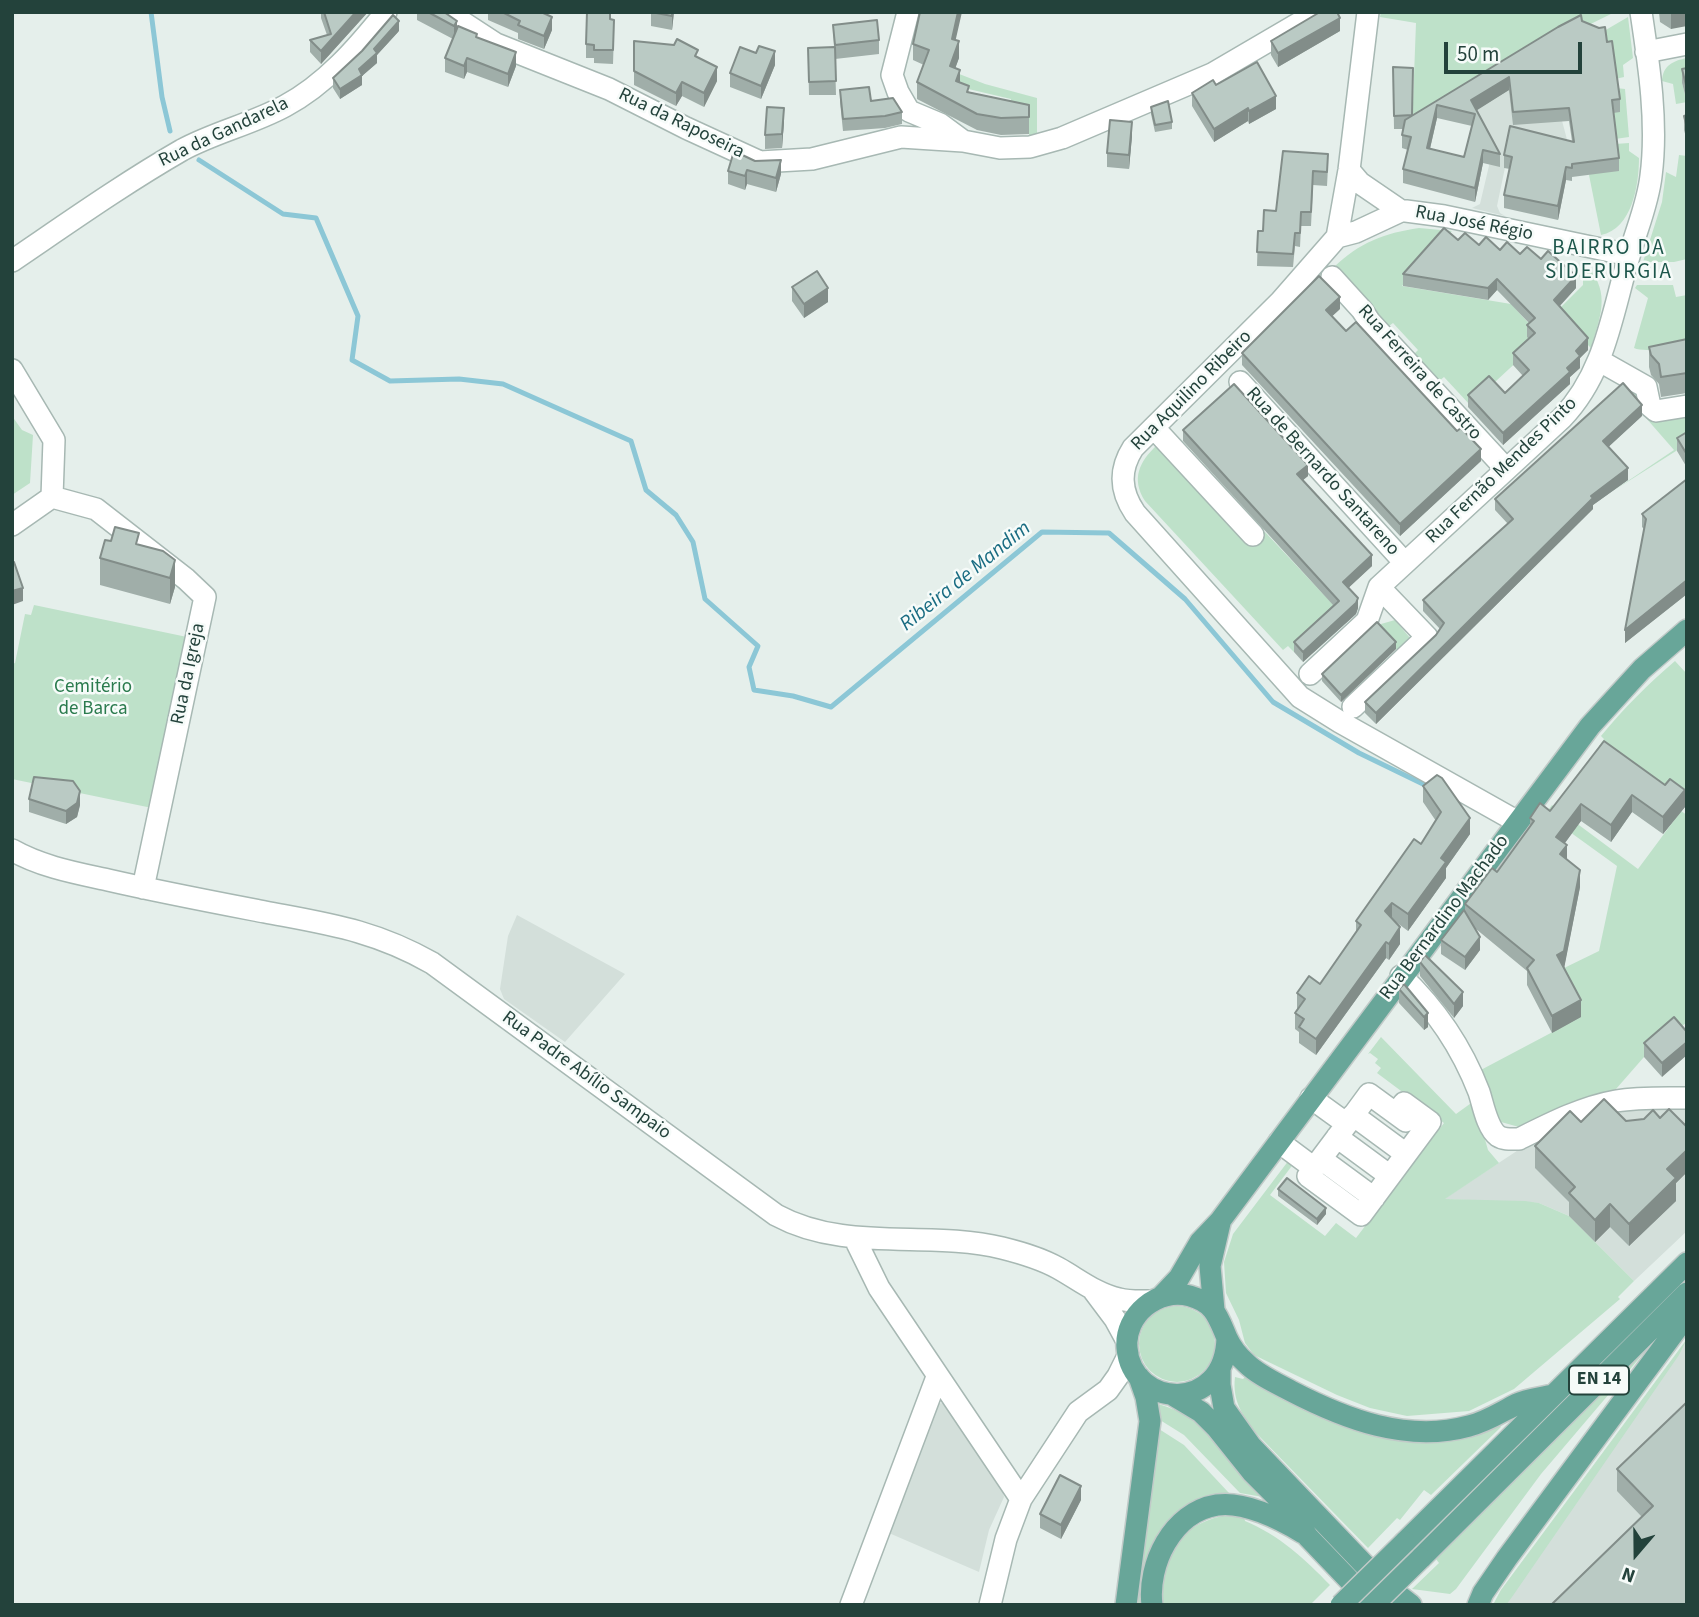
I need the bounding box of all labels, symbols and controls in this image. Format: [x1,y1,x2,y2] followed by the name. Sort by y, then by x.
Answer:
[1447,28,1585,72] scale bar
[1457,39,1499,69] text: 50 m
[614,84,748,164] street label: Rua da Raposeira
[156,93,292,173] street label: Rua da Gandarela
[1413,201,1535,247] street label: Rua José Régio
[1546,236,1672,286] district label: BAIRRO DA SIDERURGIA
[1352,301,1486,445] street label: Rua Ferreira de Castro
[1127,326,1257,456] street label: Rua Aquilino Ribeiro
[1240,383,1404,561] street label: Rua de Bernardo Santareno
[1422,393,1582,549] street label: Rua Fernão Mendes Pinto
[896,517,1036,637] water label: Ribeira de Mandim
[167,621,211,727] street label: Rua da Igreja
[54,677,132,721] park label: Cemitério de Barca
[1376,831,1514,1005] street label: Rua Bernardino Machado
[497,1007,675,1145] street label: Rua Padre Abílio Sampaio
[1569,1366,1629,1394] road number: EN 14
[1601,1519,1671,1589] north arrow
[1618,1559,1639,1589] text: N

